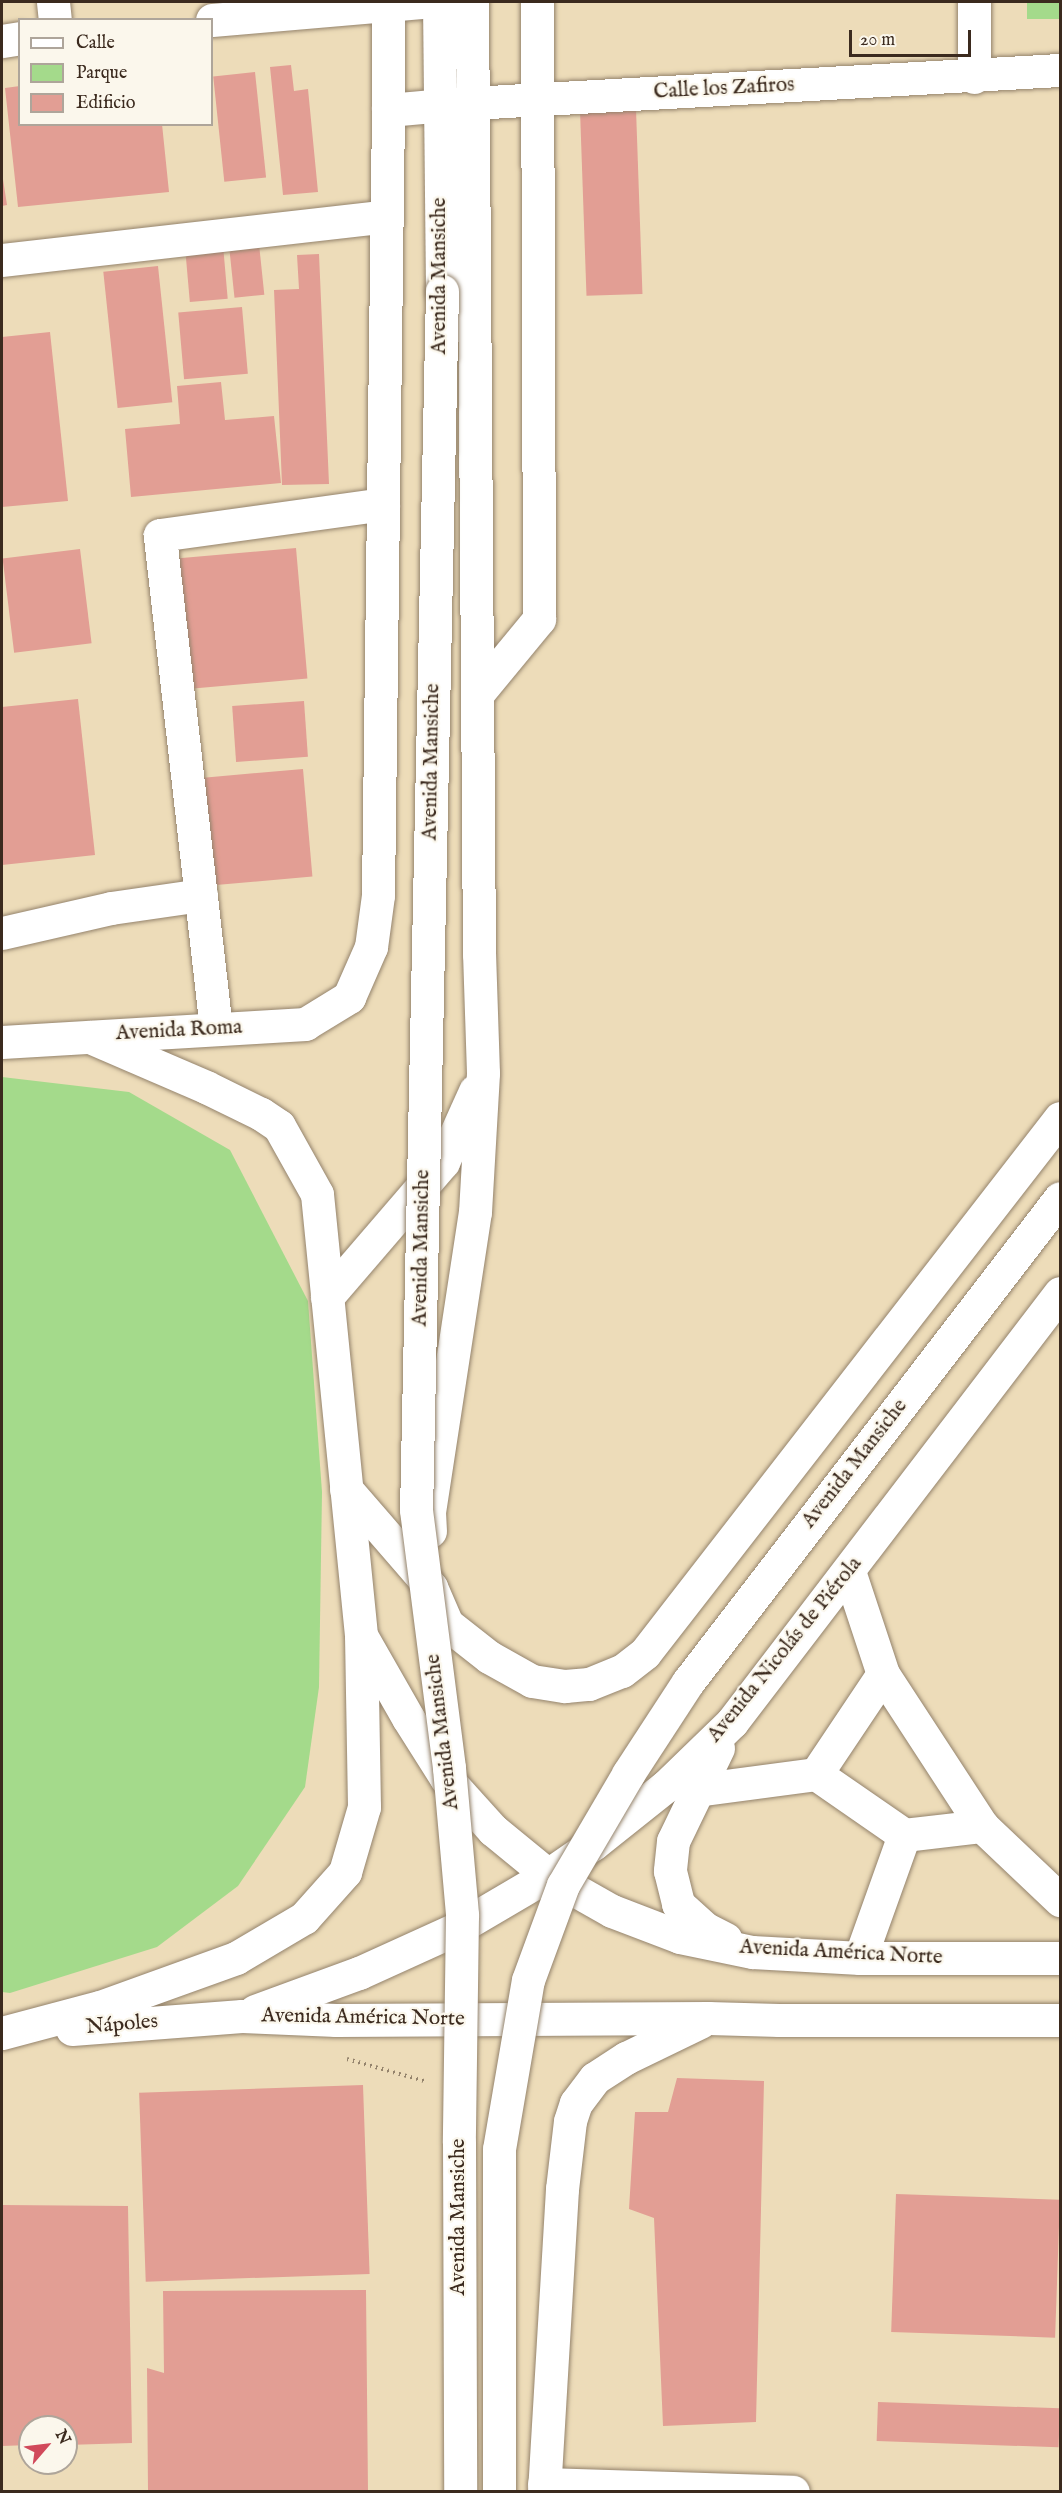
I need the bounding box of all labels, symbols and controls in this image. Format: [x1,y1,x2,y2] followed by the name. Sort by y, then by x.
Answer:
[18,18,213,126] legend
[852,18,974,56] scale bar
[860,29,895,52] text: 20 m
[76,32,115,55] text: Calle
[76,62,127,85] text: Parque
[653,73,795,105] street label: Calle los Zafiros
[76,92,136,115] text: Edificio
[427,198,453,354] street label: Avenida Mansiche
[418,683,446,841] street label: Avenida Mansiche
[115,1015,243,1047] street label: Avenida Roma
[408,1169,436,1327] street label: Avenida Mansiche
[797,1394,913,1534] street label: Avenida Mansiche
[702,1552,868,1748] street label: Avenida Nicolás de Piérola
[421,1653,465,1811] street label: Avenida Mansiche
[739,1935,943,1971] street label: Avenida América Norte
[261,2004,465,2032] street label: Avenida América Norte
[85,2009,159,2041] street label: Nápoles
[446,2139,472,2295] street label: Avenida Mansiche
[18,2415,78,2475] north arrow
[50,2427,74,2448] text: N

